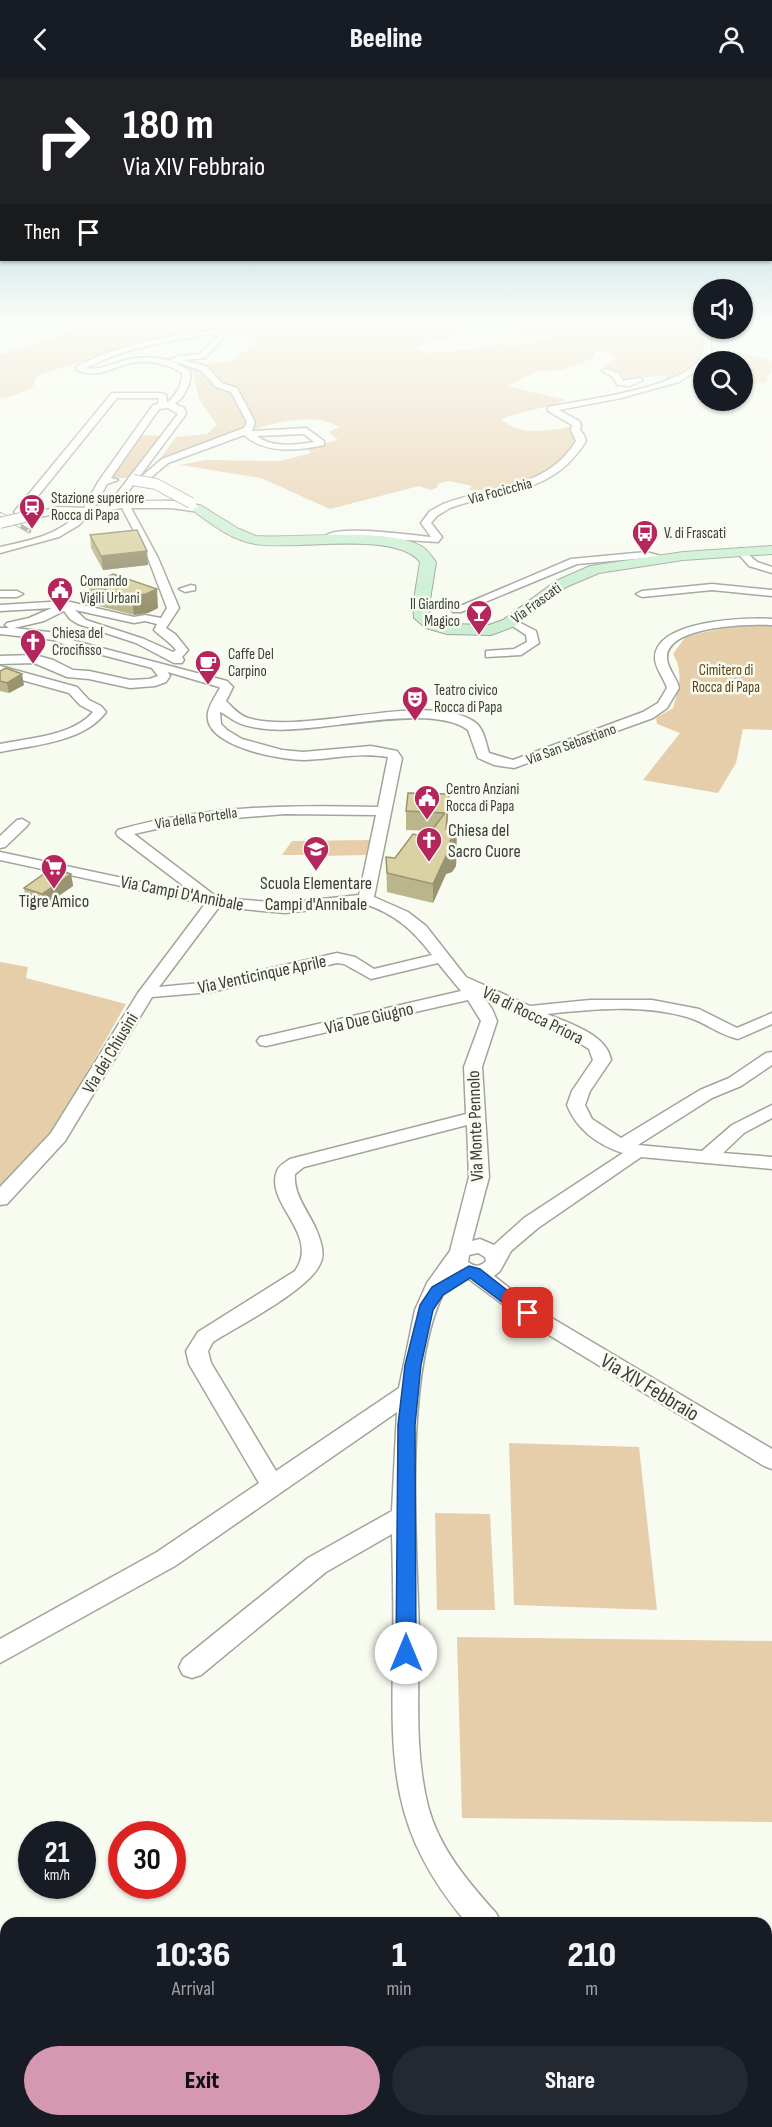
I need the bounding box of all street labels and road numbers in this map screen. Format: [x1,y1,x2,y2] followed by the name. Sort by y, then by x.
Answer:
[466,474,534,509] street label: Via Focicchia
[507,579,565,628] street label: Via Frascati
[524,719,619,770] street label: Via San Sebastiano
[154,803,239,834] street label: Via della Portella
[118,871,245,916] street label: Via Campi D'Annibale
[196,951,328,998] street label: Via Venticinque Aprile
[479,982,587,1049] street label: Via di Rocca Priora
[323,998,415,1039] street label: Via Due Giugno
[78,1009,143,1097] street label: Via dei Chiusini
[463,1070,488,1182] street label: Via Monte Pennolo
[596,1348,704,1427] street label: Via XIV Febbraio

